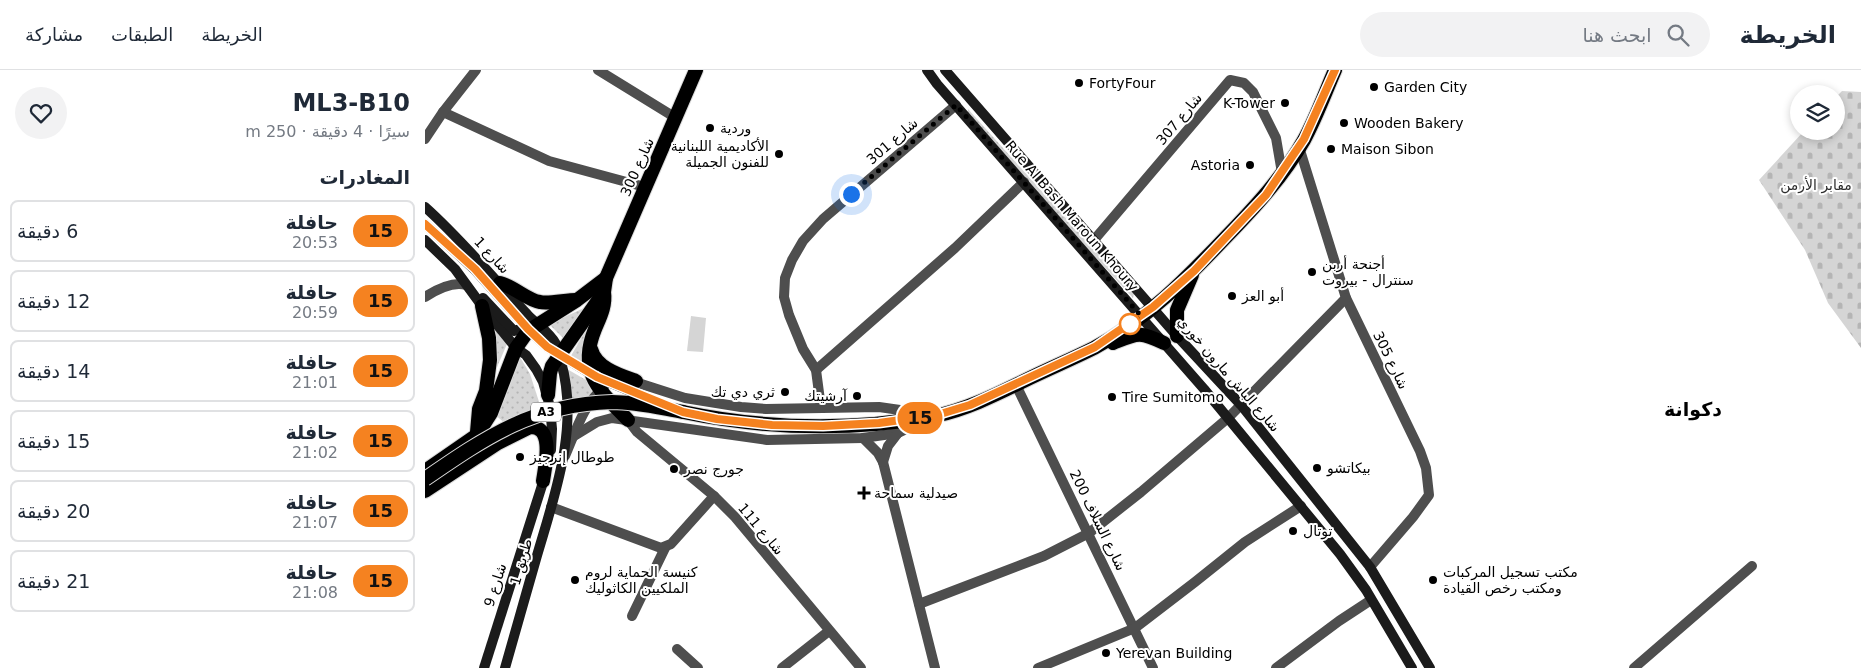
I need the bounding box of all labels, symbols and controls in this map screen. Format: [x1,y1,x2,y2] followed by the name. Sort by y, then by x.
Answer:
[1360,12,1710,57] search box
[1664,21,1692,49] icon: search
[1740,21,1836,49] text: الخريطة
[25,24,83,45] text: مشاركة
[111,24,173,45] text: الطبقات
[201,24,263,45] text: الخريطة
[1583,24,1652,46] text: ابحث هنا
[1089,75,1156,91] place label: FortyFour
[1073,77,1085,89] marker: FortyFour
[1384,79,1467,95] place label: Garden City
[1368,81,1380,93] marker: Garden City
[1790,85,1845,140] map controls
[1790,85,1845,140] button: layers
[15,87,67,139] button: heart
[292,89,410,117] text: ML3-B10
[1153,90,1206,149] street label: شارع 307
[1223,95,1275,111] place label: K-Tower
[1279,97,1291,109] marker: K-Tower
[863,115,921,168] street label: شارع 301
[1354,115,1463,131] place label: Wooden Bakery
[1338,117,1350,129] marker: Wooden Bakery
[720,120,751,137] place label: وردية
[245,122,410,141] text: سيرًا · 4 دقيقة · 250 m
[704,122,716,134] marker: وردية
[617,135,658,199] street label: شارع 300
[671,137,769,171] place label: الأكاديمية اللبنانية للفنون الجميلة
[1002,137,1142,295] street label: Rue Al Bash Maroun Khoury
[1341,141,1434,157] place label: Maison Sibon
[1325,143,1337,155] marker: Maison Sibon
[773,148,785,160] marker: الأكاديمية اللبنانية للفنون الجميلة
[1191,157,1240,173] place label: Astoria
[1244,159,1256,171] marker: Astoria
[319,166,410,188] text: المغادرات
[1780,176,1852,194] park label: مقابر الأرمن
[839,182,864,207] your location
[285,211,338,233] text: حافلة
[17,220,78,242] text: 6 دقيقة
[368,220,393,241] text: 15
[292,233,338,252] text: 20:53
[470,233,513,277] street label: شارع 1
[1322,255,1414,289] place label: أجنحة أربن سنترال - بيروت
[1306,266,1318,278] marker: أجنحة أربن سنترال - بيروت
[285,281,338,303] text: حافلة
[1241,287,1284,305] place label: أبو العز
[17,290,90,312] text: 12 دقيقة
[368,290,393,311] text: 15
[1226,290,1238,302] marker: أبو العز
[292,303,338,322] text: 20:59
[1119,313,1141,335] unlabelled marker
[1174,313,1283,436] street label: شارع الباش مارون خوري
[1369,328,1412,392] street label: شارع 305
[285,351,338,373] text: حافلة
[17,360,90,382] text: 14 دقيقة
[368,360,393,381] text: 15
[292,373,338,392] text: 21:01
[711,384,775,401] place label: ثري دي تك
[779,386,791,398] marker: ثري دي تك
[804,388,848,405] place label: آرشيتك
[1121,389,1224,405] place label: Tire Sumitomo
[851,390,863,402] marker: آرشيتك
[1106,391,1118,403] marker: Tire Sumitomo
[1664,398,1722,421] district label: دكوانة
[531,402,561,422] road number: A3
[897,402,943,434] line badge: 15
[907,407,933,428] text: 15
[285,421,338,443] text: حافلة
[17,430,90,452] text: 15 دقيقة
[368,430,393,451] text: 15
[292,443,338,462] text: 21:02
[529,449,615,466] place label: طوطال إنرجيز
[514,451,526,463] marker: طوطال إنرجيز
[1326,460,1371,477] place label: بيكاتشو
[683,461,744,478] place label: جورج نصر
[1311,462,1323,474] marker: بيكاتشو
[668,463,680,475] marker: جورج نصر
[1066,467,1129,573] street label: 200 شارع السلاف
[874,485,958,501] place label: صيدلية سماحة
[858,487,870,499] marker: صيدلية سماحة
[285,491,338,513] text: حافلة
[17,500,90,522] text: 20 دقيقة
[368,500,393,521] text: 15
[734,500,787,559] street label: شارع 111
[292,513,338,532] text: 21:07
[1303,523,1333,540] place label: توتال
[1287,525,1299,537] marker: توتال
[507,537,536,587] street label: طريق 1
[285,561,338,583] text: حافلة
[481,561,510,609] street label: شارع 9
[585,564,698,597] place label: كنيسة الحماية لروم الملكيين الكاثوليك
[1443,564,1578,597] place label: مكتب تسجيل المركبات ومكتب رخص القيادة
[17,570,90,592] text: 21 دقيقة
[368,570,393,591] text: 15
[569,574,581,586] marker: كنيسة الحماية لروم الملكيين الكاثوليك
[1427,574,1439,586] marker: مكتب تسجيل المركبات ومكتب رخص القيادة
[292,583,338,602] text: 21:08
[1115,645,1232,661] place label: Yerevan Building
[1100,647,1112,659] marker: Yerevan Building

